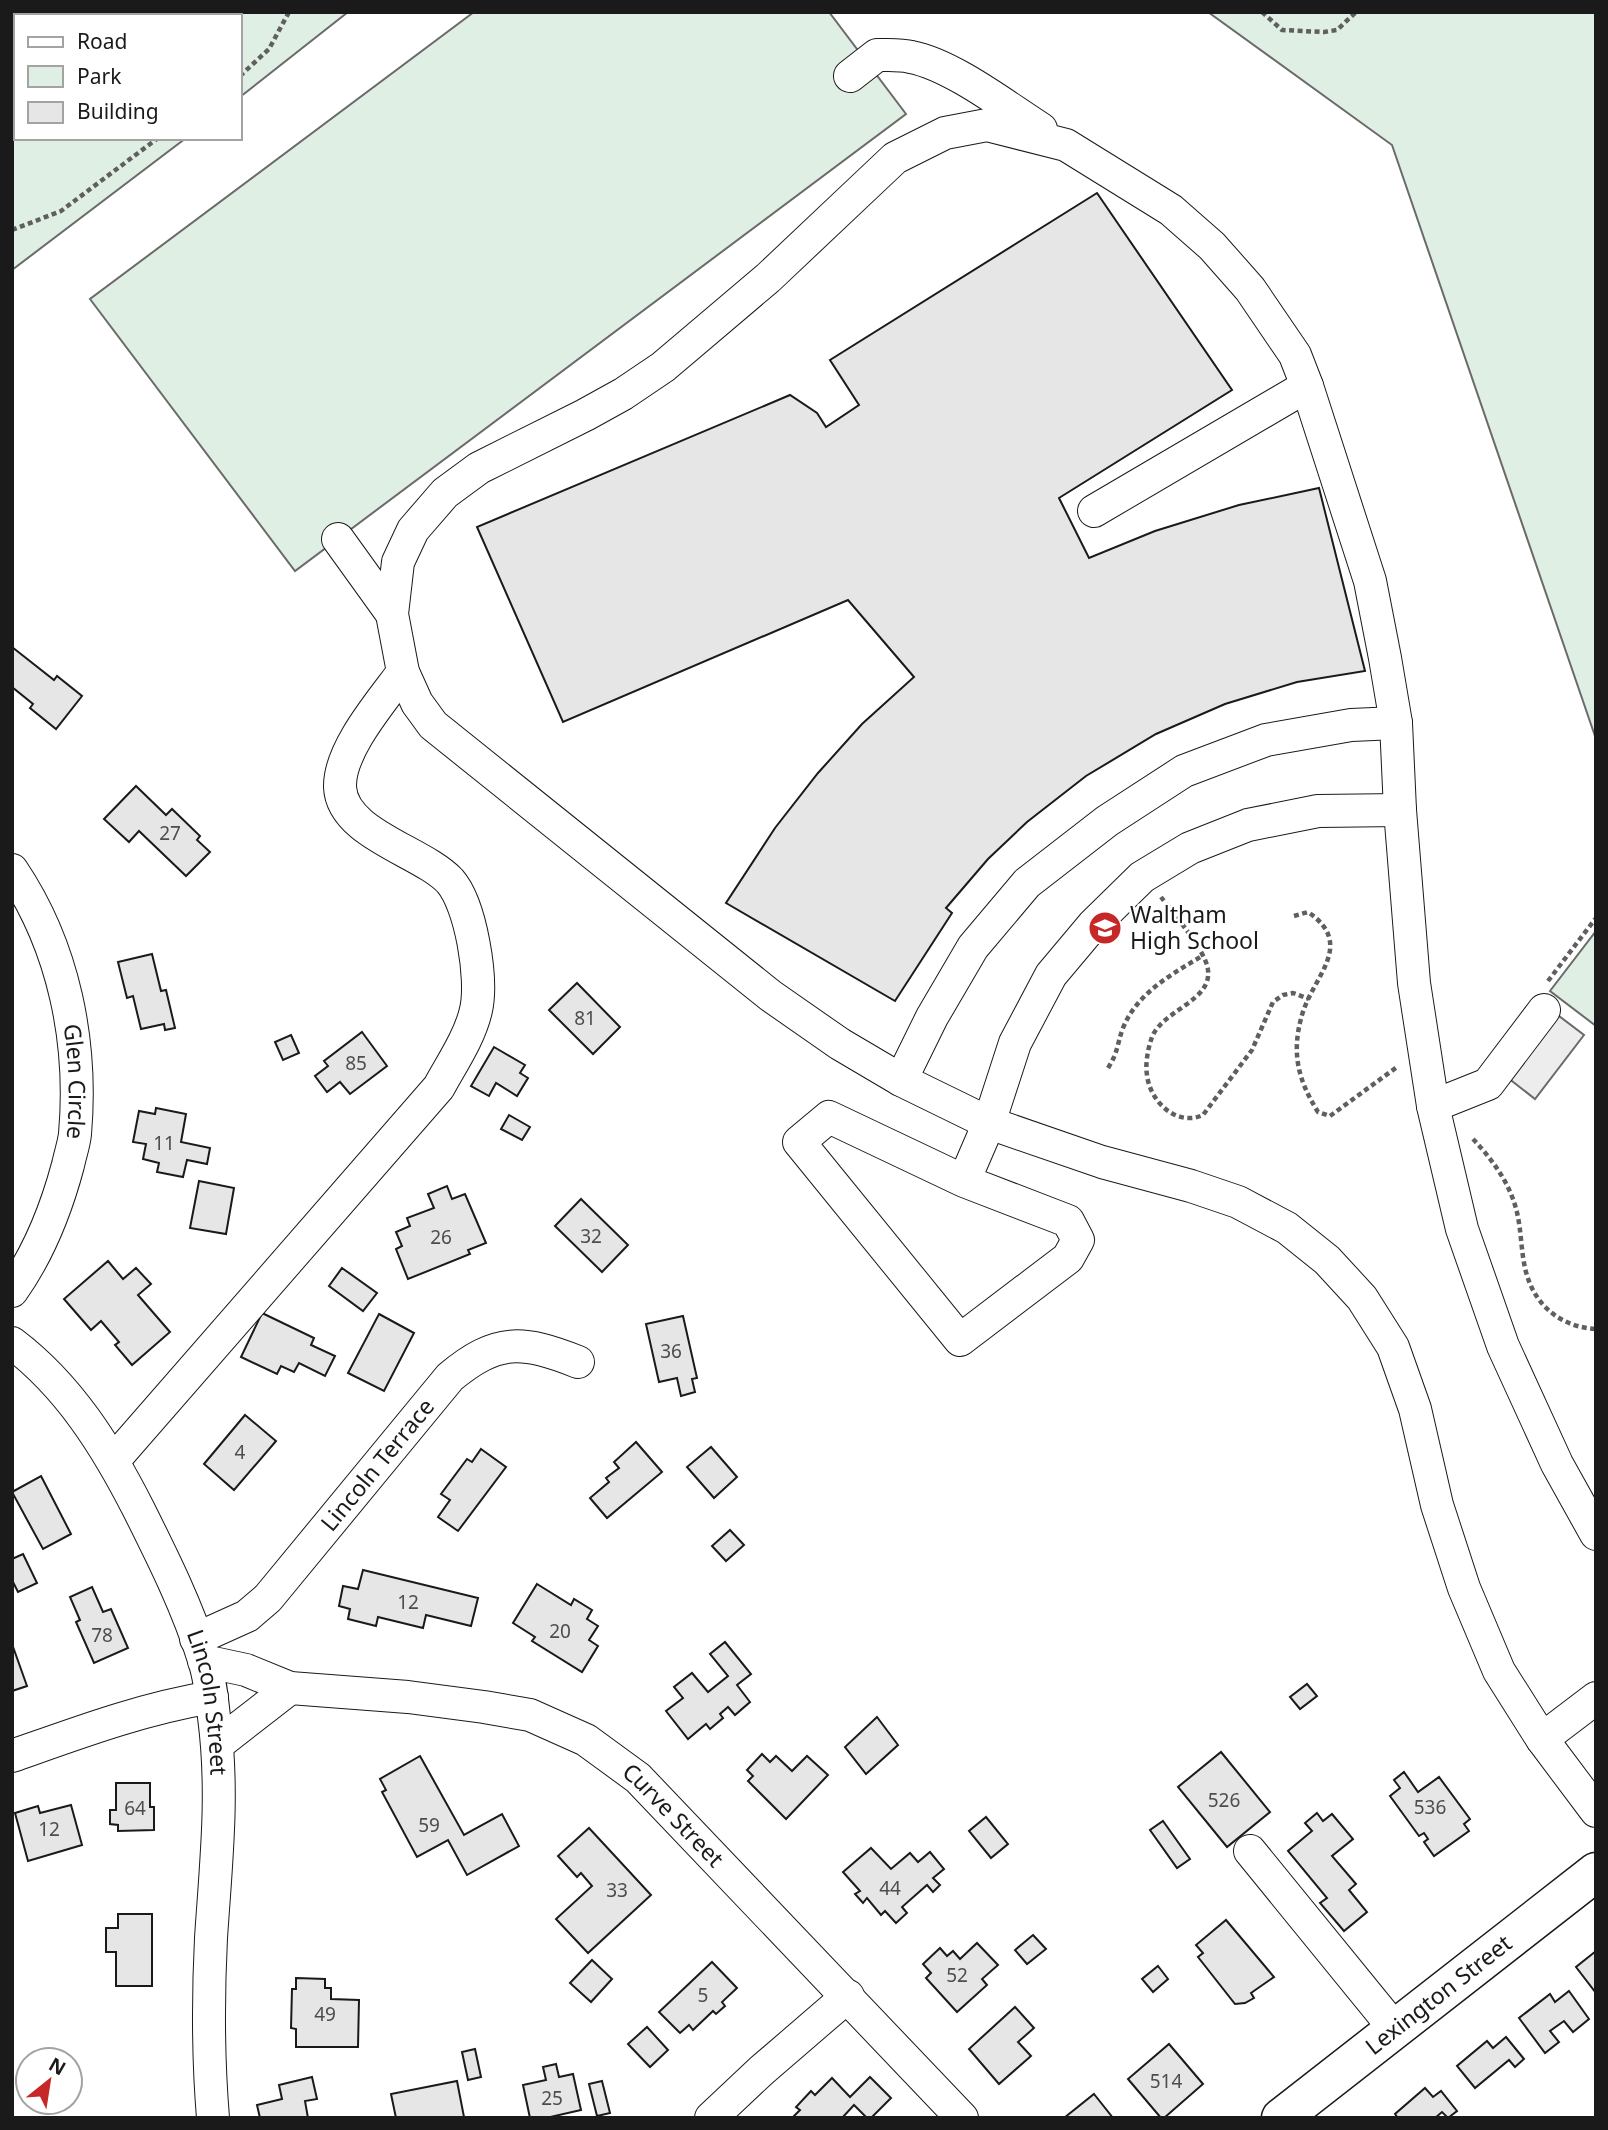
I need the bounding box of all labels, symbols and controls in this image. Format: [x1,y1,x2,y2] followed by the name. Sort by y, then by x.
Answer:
[14,14,242,140] legend
[77,27,127,55] text: Road
[77,62,122,90] text: Park
[77,97,159,125] text: Building
[159,820,181,846] house number: 27
[1130,898,1259,956] place label: Waltham High School
[1086,909,1124,947] school or university icon: Waltham High School
[574,1005,596,1031] house number: 81
[57,1022,94,1140] street label: Glen Circle
[345,1050,367,1076] house number: 85
[153,1130,175,1156] house number: 11
[580,1223,602,1249] house number: 32
[430,1224,452,1250] house number: 26
[660,1338,682,1364] house number: 36
[313,1391,441,1537] street label: Lincoln Terrace
[235,1439,246,1465] house number: 4
[397,1589,419,1615] house number: 12
[549,1618,571,1644] house number: 20
[91,1622,113,1648] house number: 78
[180,1625,236,1776] street label: Lincoln Street
[617,1755,731,1874] street label: Curve Street
[1208,1787,1240,1813] house number: 526
[1414,1794,1446,1820] house number: 536
[124,1795,146,1821] house number: 64
[418,1812,440,1838] house number: 59
[38,1816,60,1842] house number: 12
[879,1875,901,1901] house number: 44
[606,1877,628,1903] house number: 33
[1358,1927,1518,2061] street label: Lexington Street
[946,1962,968,1988] house number: 52
[698,1982,708,2008] house number: 5
[314,2001,336,2027] house number: 49
[14,2046,84,2116] north arrow
[44,2051,71,2081] text: N
[1150,2068,1182,2094] house number: 514
[541,2085,563,2111] house number: 25

